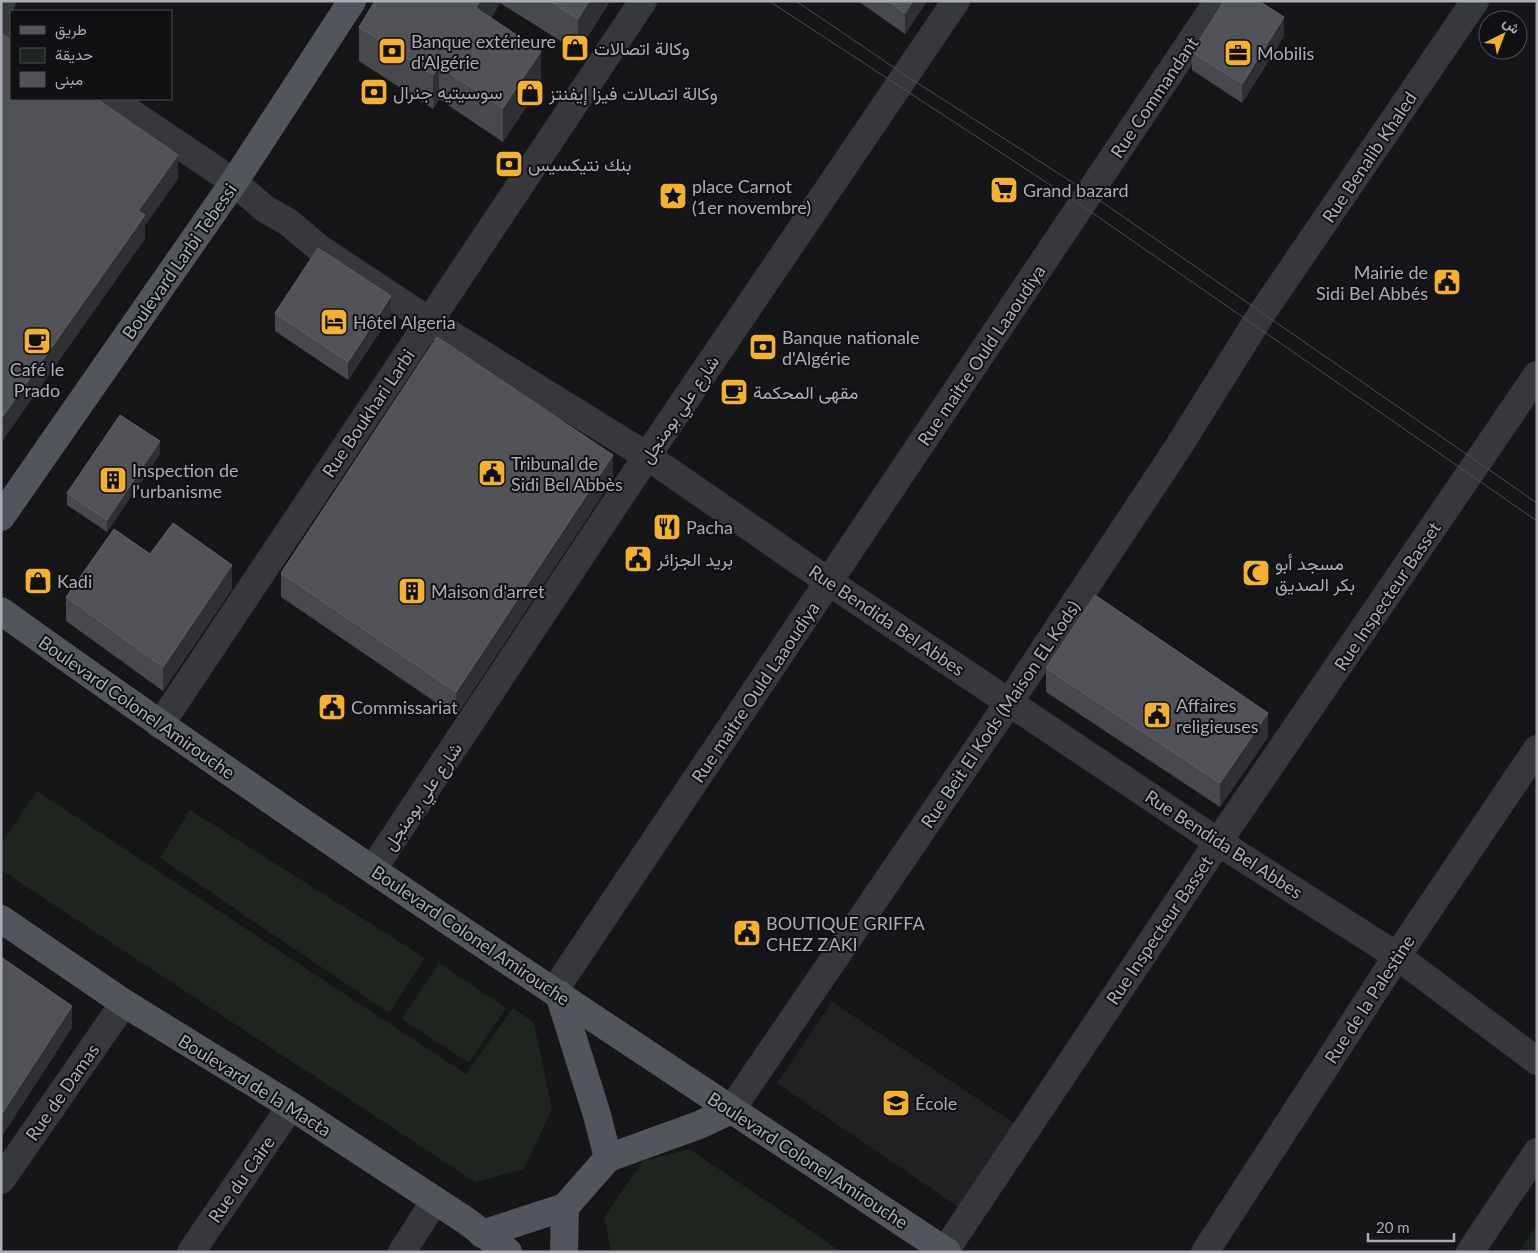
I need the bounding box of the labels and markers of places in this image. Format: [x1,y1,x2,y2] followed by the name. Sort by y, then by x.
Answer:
[411,30,556,73] place label: Banque extérieure d'Algérie
[560,33,590,63] shop icon: وكالة اتصالات
[377,36,407,66] bank icon: Banque extérieure d'Algérie
[594,37,690,60] place label: وكالة اتصالات
[1223,38,1253,68] office icon: Mobilis
[1257,42,1315,64] place label: Mobilis
[359,77,389,107] bank icon: سوسيتيه جنرال
[515,78,545,108] shop icon: وكالة اتصالات فيزا إيفنتز
[393,81,502,104] place label: سوسيتيه جنرال
[548,82,718,106] place label: وكالة اتصالات فيزا إيفنتز
[494,149,524,179] bank icon: بنك نتيكسيس
[528,153,632,176] place label: بنك نتيكسيس
[692,175,811,218] place label: place Carnot (1er novembre)
[989,175,1019,205] supermarket icon: Grand bazard
[1023,179,1128,201] place label: Grand bazard
[658,181,688,211] place icon: place Carnot (1er novembre)
[1316,261,1428,304] place label: Mairie de Sidi Bel Abbés
[1432,267,1462,297] public building icon: Mairie de Sidi Bel Abbés
[319,307,349,337] hotel icon: Hôtel Algeria
[353,311,456,333] place label: Hôtel Algeria
[22,326,52,356] cafe icon: Café le Prado
[782,326,920,369] place label: Banque nationale d'Algérie
[748,332,778,362] bank icon: Banque nationale d'Algérie
[10,358,64,401] place label: Café le Prado
[719,377,749,407] cafe icon: مقهى المحكمة
[753,381,858,404] place label: مقهى المحكمة
[511,452,623,495] place label: Tribunal de Sidi Bel Abbès
[477,458,507,488] public building icon: Tribunal de Sidi Bel Abbès
[132,459,238,502] place label: Inspection de l'urbanisme
[98,465,128,495] building icon: Inspection de l'urbanisme
[652,512,682,542] restaurant icon: Pacha
[686,516,733,538] place label: Pacha
[623,544,653,574] public building icon: بريد الجزائر
[656,548,733,571] place label: بريد الجزائر
[1275,552,1355,596] place label: مسجد أبو بكر الصديق
[1241,558,1271,588] mosque icon: مسجد أبو بكر الصديق
[23,566,53,596] shop icon: Kadi
[57,570,92,592] place label: Kadi
[397,576,427,606] building icon: Maison d'arret
[431,580,545,602] place label: Maison d'arret
[317,692,347,722] public building icon: Commissariat
[1176,694,1259,737] place label: Affaires religieuses
[351,696,458,718] place label: Commissariat
[1142,700,1172,730] public building icon: Affaires religieuses
[766,912,925,955] place label: BOUTIQUE GRIFFA CHEZ ZAKI
[732,918,762,948] public building icon: BOUTIQUE GRIFFA CHEZ ZAKI
[881,1088,911,1118] school or university icon: École
[915,1092,957,1114] place label: École

